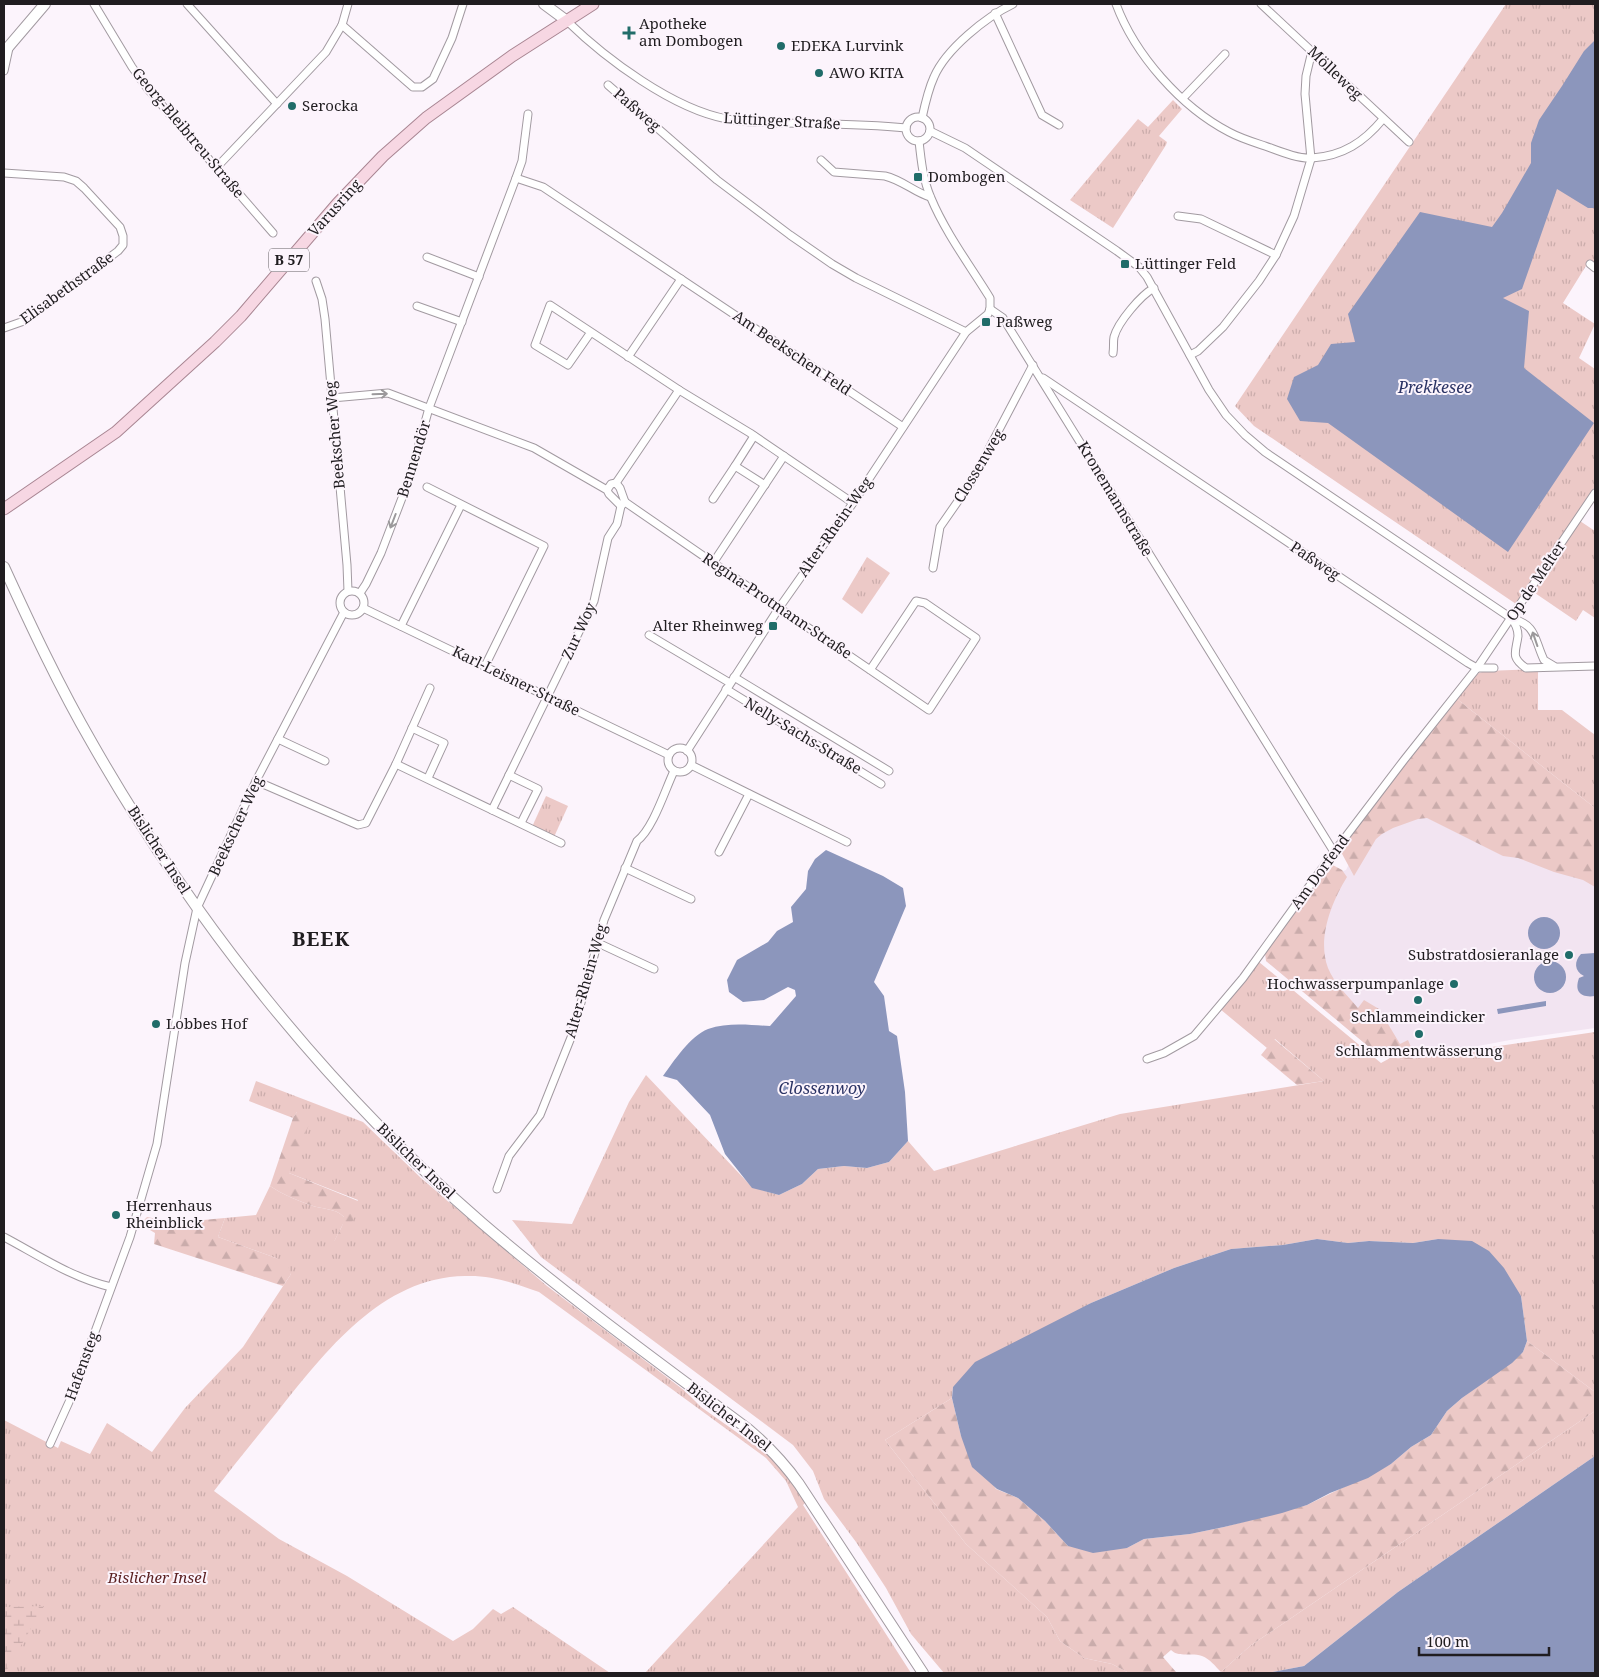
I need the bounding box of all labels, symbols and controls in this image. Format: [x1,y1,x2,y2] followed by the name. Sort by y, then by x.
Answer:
[639,13,743,50] place label: Apotheke am Dombogen
[623,27,635,39] marker: Apotheke am Dombogen
[791,35,904,55] place label: EDEKA Lurvink
[775,40,787,52] marker: EDEKA Lurvink
[1304,41,1367,103] street label: Mölleweg
[829,62,904,82] place label: AWO KITA
[128,63,249,202] street label: Georg-Bleibtreu-Straße
[813,67,825,79] marker: AWO KITA
[610,83,665,135] street label: Paßweg
[302,95,359,115] place label: Serocka
[286,100,298,112] marker: Serocka
[723,107,841,133] street label: Lüttinger Straße
[928,166,1006,186] place label: Dombogen
[912,171,924,183] marker: Dombogen
[303,174,365,240] street label: Varusring
[16,246,117,328] street label: Elisabethstraße
[269,248,309,272] road number: B 57
[1135,253,1236,273] place label: Lüttinger Feld
[1119,258,1131,270] marker: Lüttinger Feld
[729,305,856,399] street label: Am Beekschen Feld
[996,311,1052,331] place label: Paßweg
[980,316,992,328] marker: Paßweg
[1397,376,1472,398] water label: Prekkesee
[319,380,349,490] street label: Beekscher Weg
[372,389,388,399] one-way arrow
[392,418,434,500] street label: Bennendör
[948,425,1008,506] street label: Clossenweg
[1074,437,1158,560] street label: Kronemannstraße
[792,472,876,580] street label: Alter-Rhein-Weg
[388,513,397,528] one-way arrow
[1287,536,1344,584] street label: Paßweg
[1501,537,1569,624] street label: Op de Melter
[699,548,856,663] street label: Regina-Protmann-Straße
[556,598,600,662] street label: Zur Woy
[653,615,763,635] place label: Alter Rheinweg
[767,620,779,632] marker: Alter Rheinweg
[1530,632,1539,647] one-way arrow
[449,640,584,720] street label: Karl-Leisner-Straße
[741,692,866,778] street label: Nelly-Sachs-Straße
[203,772,267,879] street label: Beekscher Weg
[124,802,196,898] street label: Bislicher Insel
[1285,830,1353,913] street label: Am Dorfend
[559,921,611,1040] street label: Alter-Rhein-Weg
[292,925,350,952] district label: BEEK
[1408,944,1559,964] place label: Substratdosieranlage
[1563,949,1575,961] marker: Substratdosieranlage
[1267,973,1444,993] place label: Hochwasserpumpanlage
[1448,978,1460,990] marker: Hochwasserpumpanlage
[1412,994,1424,1006] marker: Schlammeindicker
[1351,1006,1485,1026] place label: Schlammeindicker
[166,1013,249,1033] place label: Lobbes Hof
[150,1018,162,1030] marker: Lobbes Hof
[1413,1028,1425,1040] marker: Schlammentwässerung
[1336,1040,1502,1060] place label: Schlammentwässerung
[779,1077,865,1099] water label: Clossenwoy
[373,1118,460,1203] street label: Bislicher Insel
[126,1195,212,1232] place label: Herrenhaus Rheinblick
[110,1209,122,1221] marker: Herrenhaus Rheinblick
[59,1329,103,1403] street label: Hafensteg
[684,1377,776,1456] street label: Bislicher Insel
[107,1567,207,1587] park label: Bislicher Insel
[1419,1624,1549,1656] scale bar
[1426,1631,1469,1651] text: 100 m

